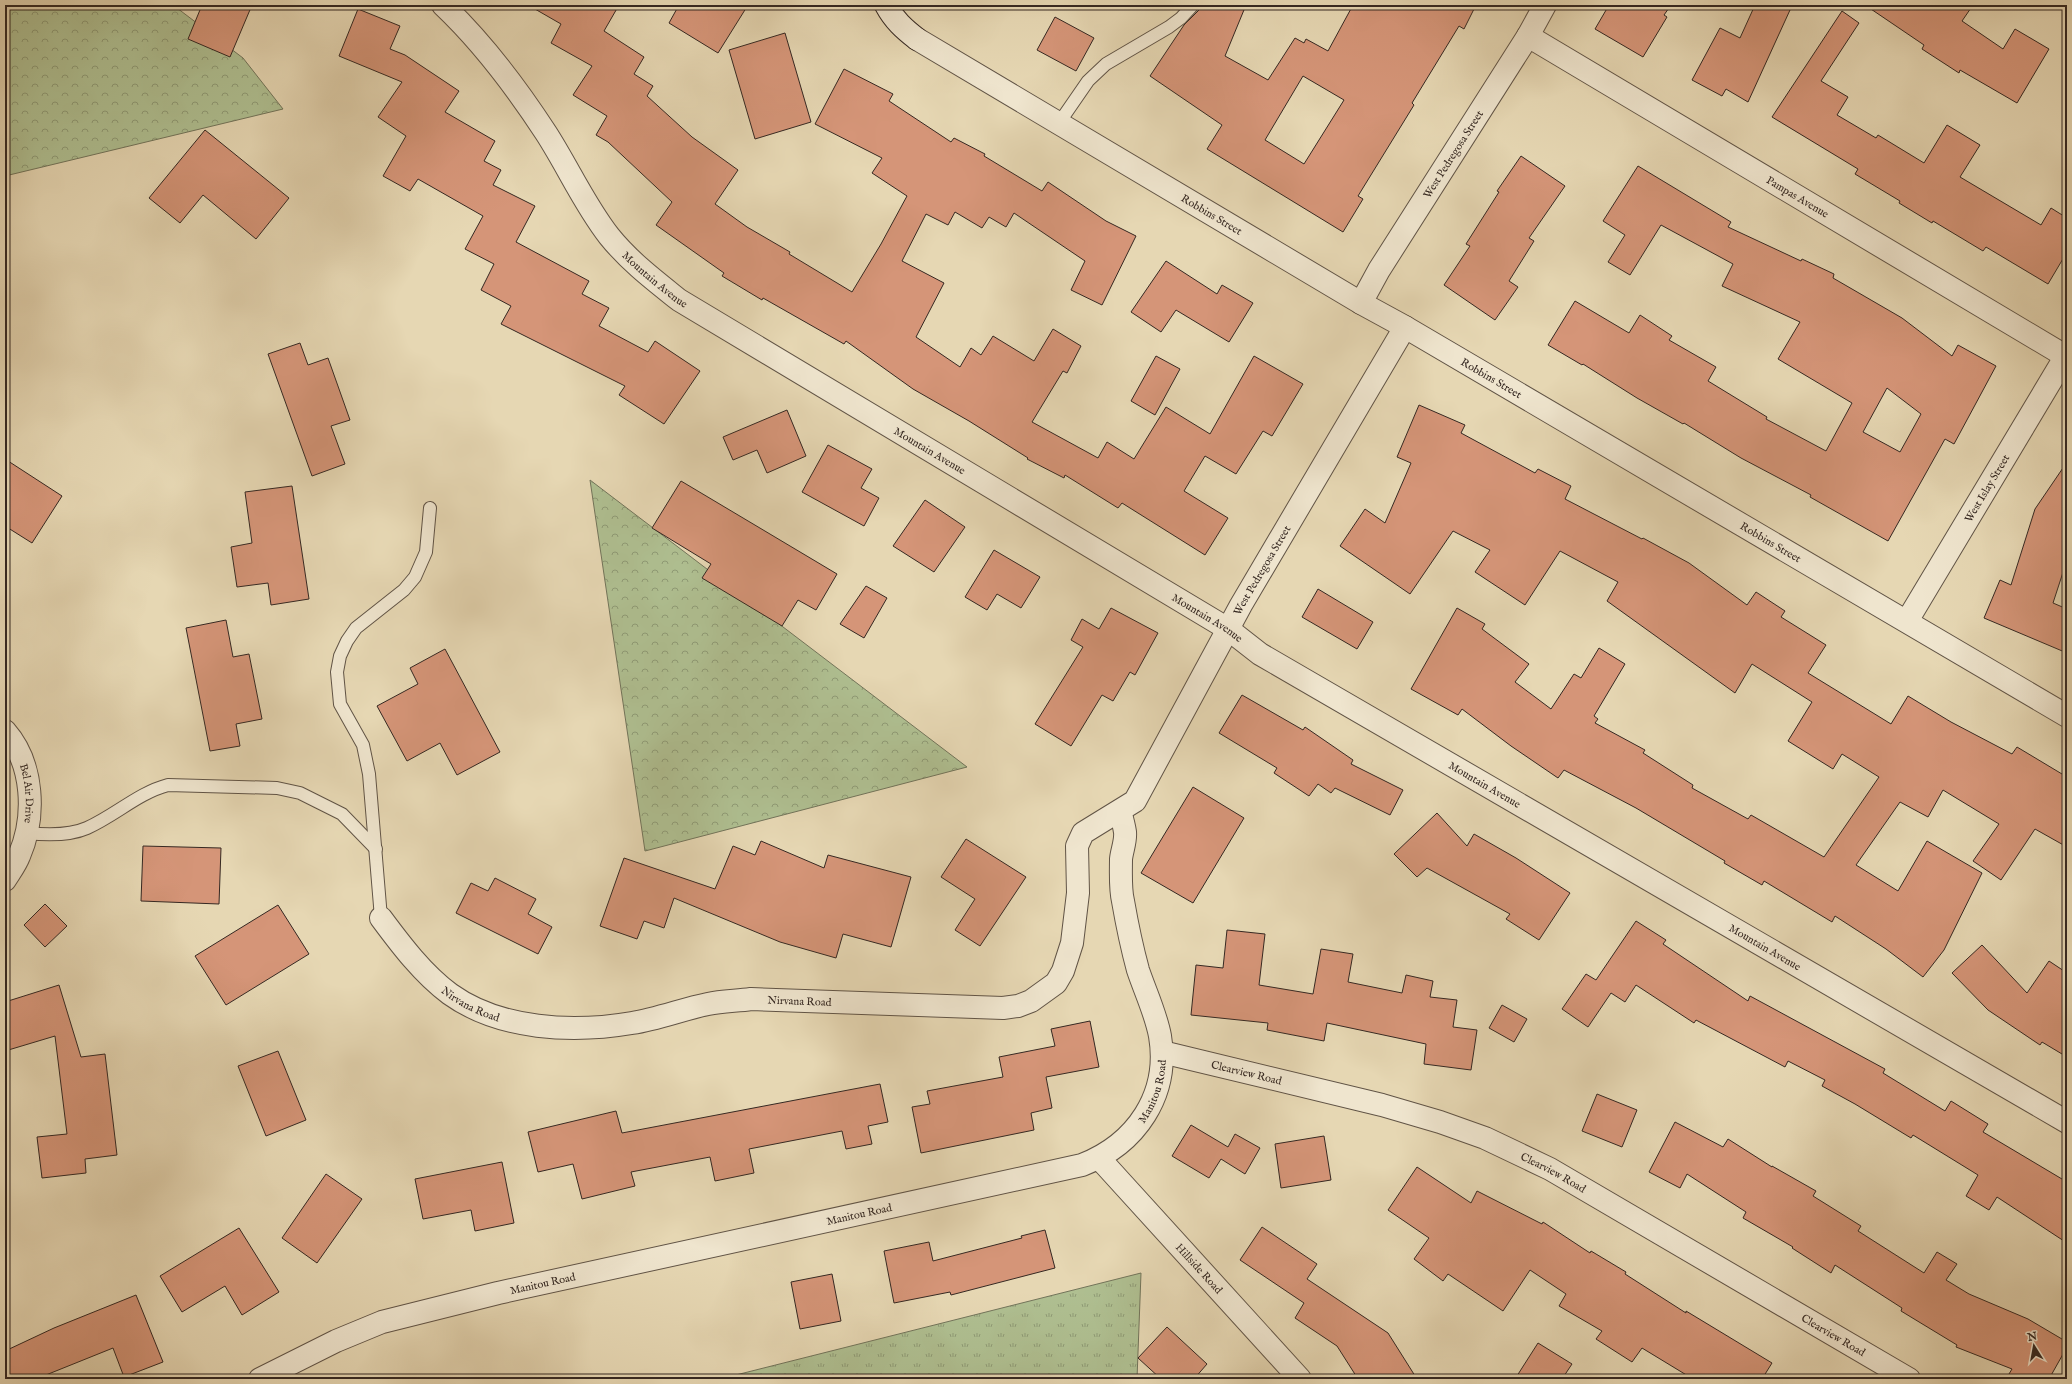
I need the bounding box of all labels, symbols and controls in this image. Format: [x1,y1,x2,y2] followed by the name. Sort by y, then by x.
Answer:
[1420,108,1487,201] street label: West Pedregosa Street
[1764,174,1831,222] street label: Pampas Avenue
[1178,192,1245,239] street label: Robbins Street
[619,249,690,312] street label: Mountain Avenue
[1458,355,1524,402] street label: Robbins Street
[891,424,968,478] street label: Mountain Avenue
[1962,452,2013,525] street label: West Islay Street
[1737,519,1804,566] street label: Robbins Street
[1231,523,1294,618] street label: West Pedregosa Street
[1169,591,1245,646] street label: Mountain Avenue
[1446,759,1523,812] street label: Mountain Avenue
[16,762,36,824] street label: Bel Air Drive
[1726,921,1803,974] street label: Mountain Avenue
[438,984,501,1025] street label: Nirvana Road
[767,994,832,1010] street label: Nirvana Road
[1210,1058,1283,1089] street label: Clearview Road
[1135,1059,1170,1126] street label: Manitou Road
[1518,1150,1588,1196] street label: Clearview Road
[825,1201,893,1229] street label: Manitou Road
[1172,1241,1225,1297] street label: Hillside Road
[509,1270,577,1298] street label: Manitou Road
[1798,1311,1868,1360] street label: Clearview Road
[2014,1326,2054,1366] north arrow
[2025,1329,2039,1345] text: N

